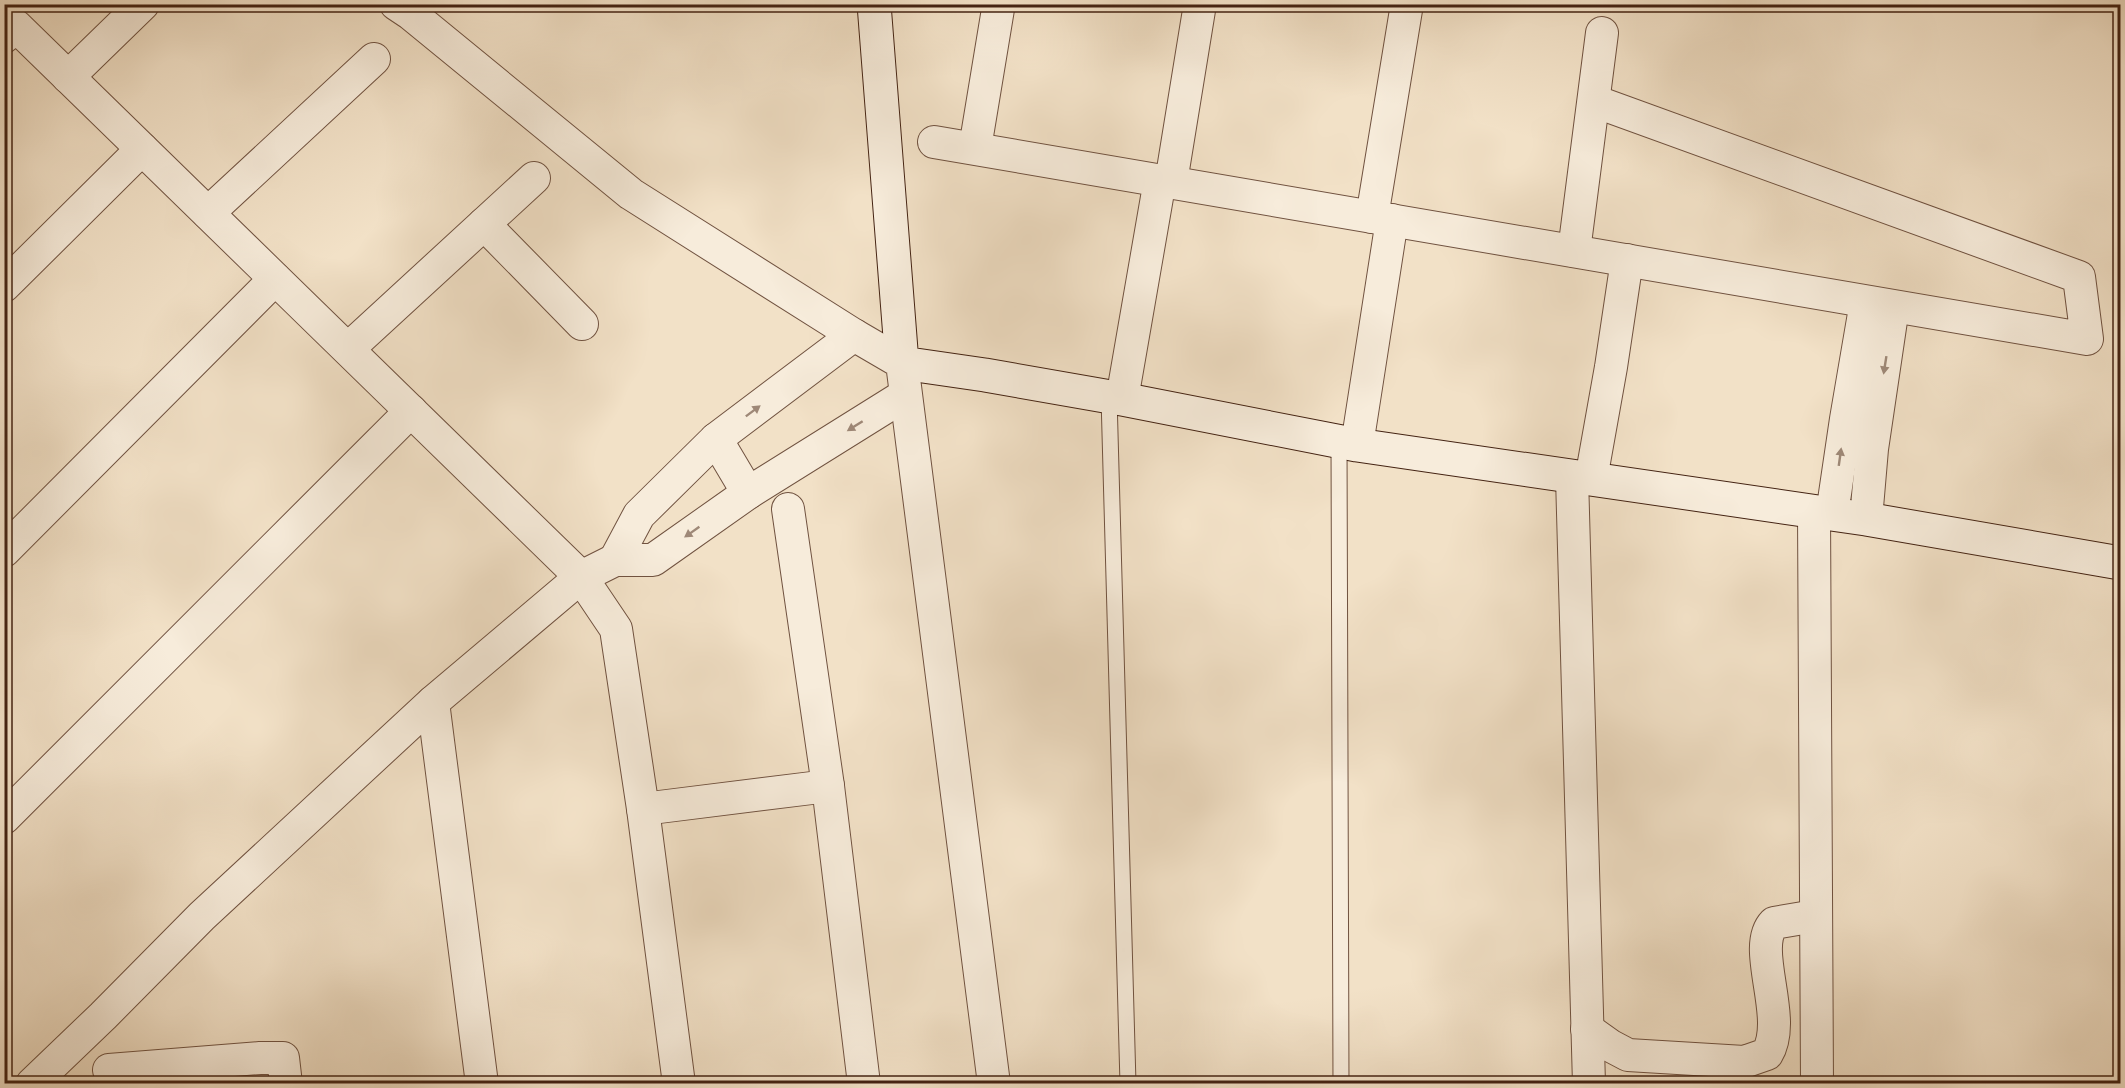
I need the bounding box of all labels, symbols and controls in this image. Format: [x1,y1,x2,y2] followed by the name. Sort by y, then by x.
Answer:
[1880,355,1889,374] one-way arrow
[745,406,760,418] one-way arrow
[847,420,863,431] one-way arrow
[1836,447,1845,466] one-way arrow
[684,526,700,537] one-way arrow

